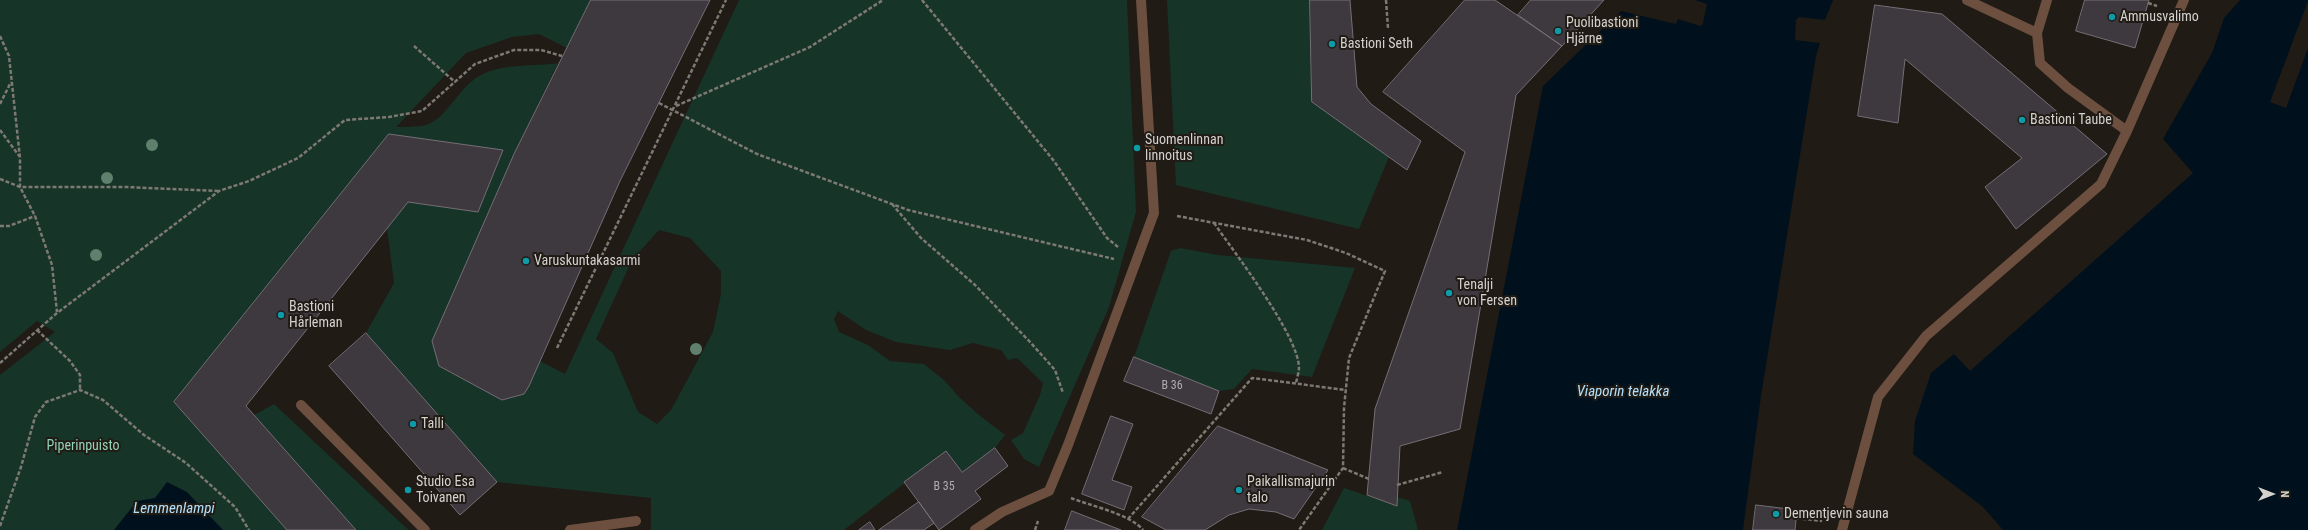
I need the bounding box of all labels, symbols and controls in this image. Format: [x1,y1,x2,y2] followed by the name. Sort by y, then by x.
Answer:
[2120,9,2199,25] place label: Ammusvalimo
[2107,12,2117,22] marker: Ammusvalimo
[1566,15,1638,48] place label: Puolibastioni Hjärne
[1553,26,1563,36] marker: Puolibastioni Hjärne
[1340,36,1413,52] place label: Bastioni Seth
[1327,39,1337,49] marker: Bastioni Seth
[2030,112,2112,128] place label: Bastioni Taube
[2017,115,2027,125] marker: Bastioni Taube
[1145,132,1223,164] place label: Suomenlinnan linnoitus
[1132,143,1142,153] marker: Suomenlinnan linnoitus
[534,253,640,269] place label: Varuskuntakasarmi
[521,256,531,266] marker: Varuskuntakasarmi
[1457,277,1517,310] place label: Tenalji von Fersen
[1444,288,1454,298] marker: Tenalji von Fersen
[289,299,342,332] place label: Bastioni Hårleman
[276,310,286,320] marker: Bastioni Hårleman
[1161,379,1183,393] house number: B 36
[1577,383,1669,401] water label: Viaporin telakka
[421,416,444,432] place label: Talli
[408,419,418,429] marker: Talli
[46,438,120,454] park label: Piperinpuisto
[416,474,475,506] place label: Studio Esa Toivanen
[1247,474,1335,506] place label: Paikallismajurin talo
[2252,474,2292,514] north arrow
[933,480,955,494] house number: B 35
[403,485,413,495] marker: Studio Esa Toivanen
[1234,485,1244,495] marker: Paikallismajurin talo
[2278,491,2291,497] text: N
[133,500,215,518] water label: Lemmenlampi
[1784,506,1889,522] place label: Dementjevin sauna
[1771,509,1781,519] marker: Dementjevin sauna

